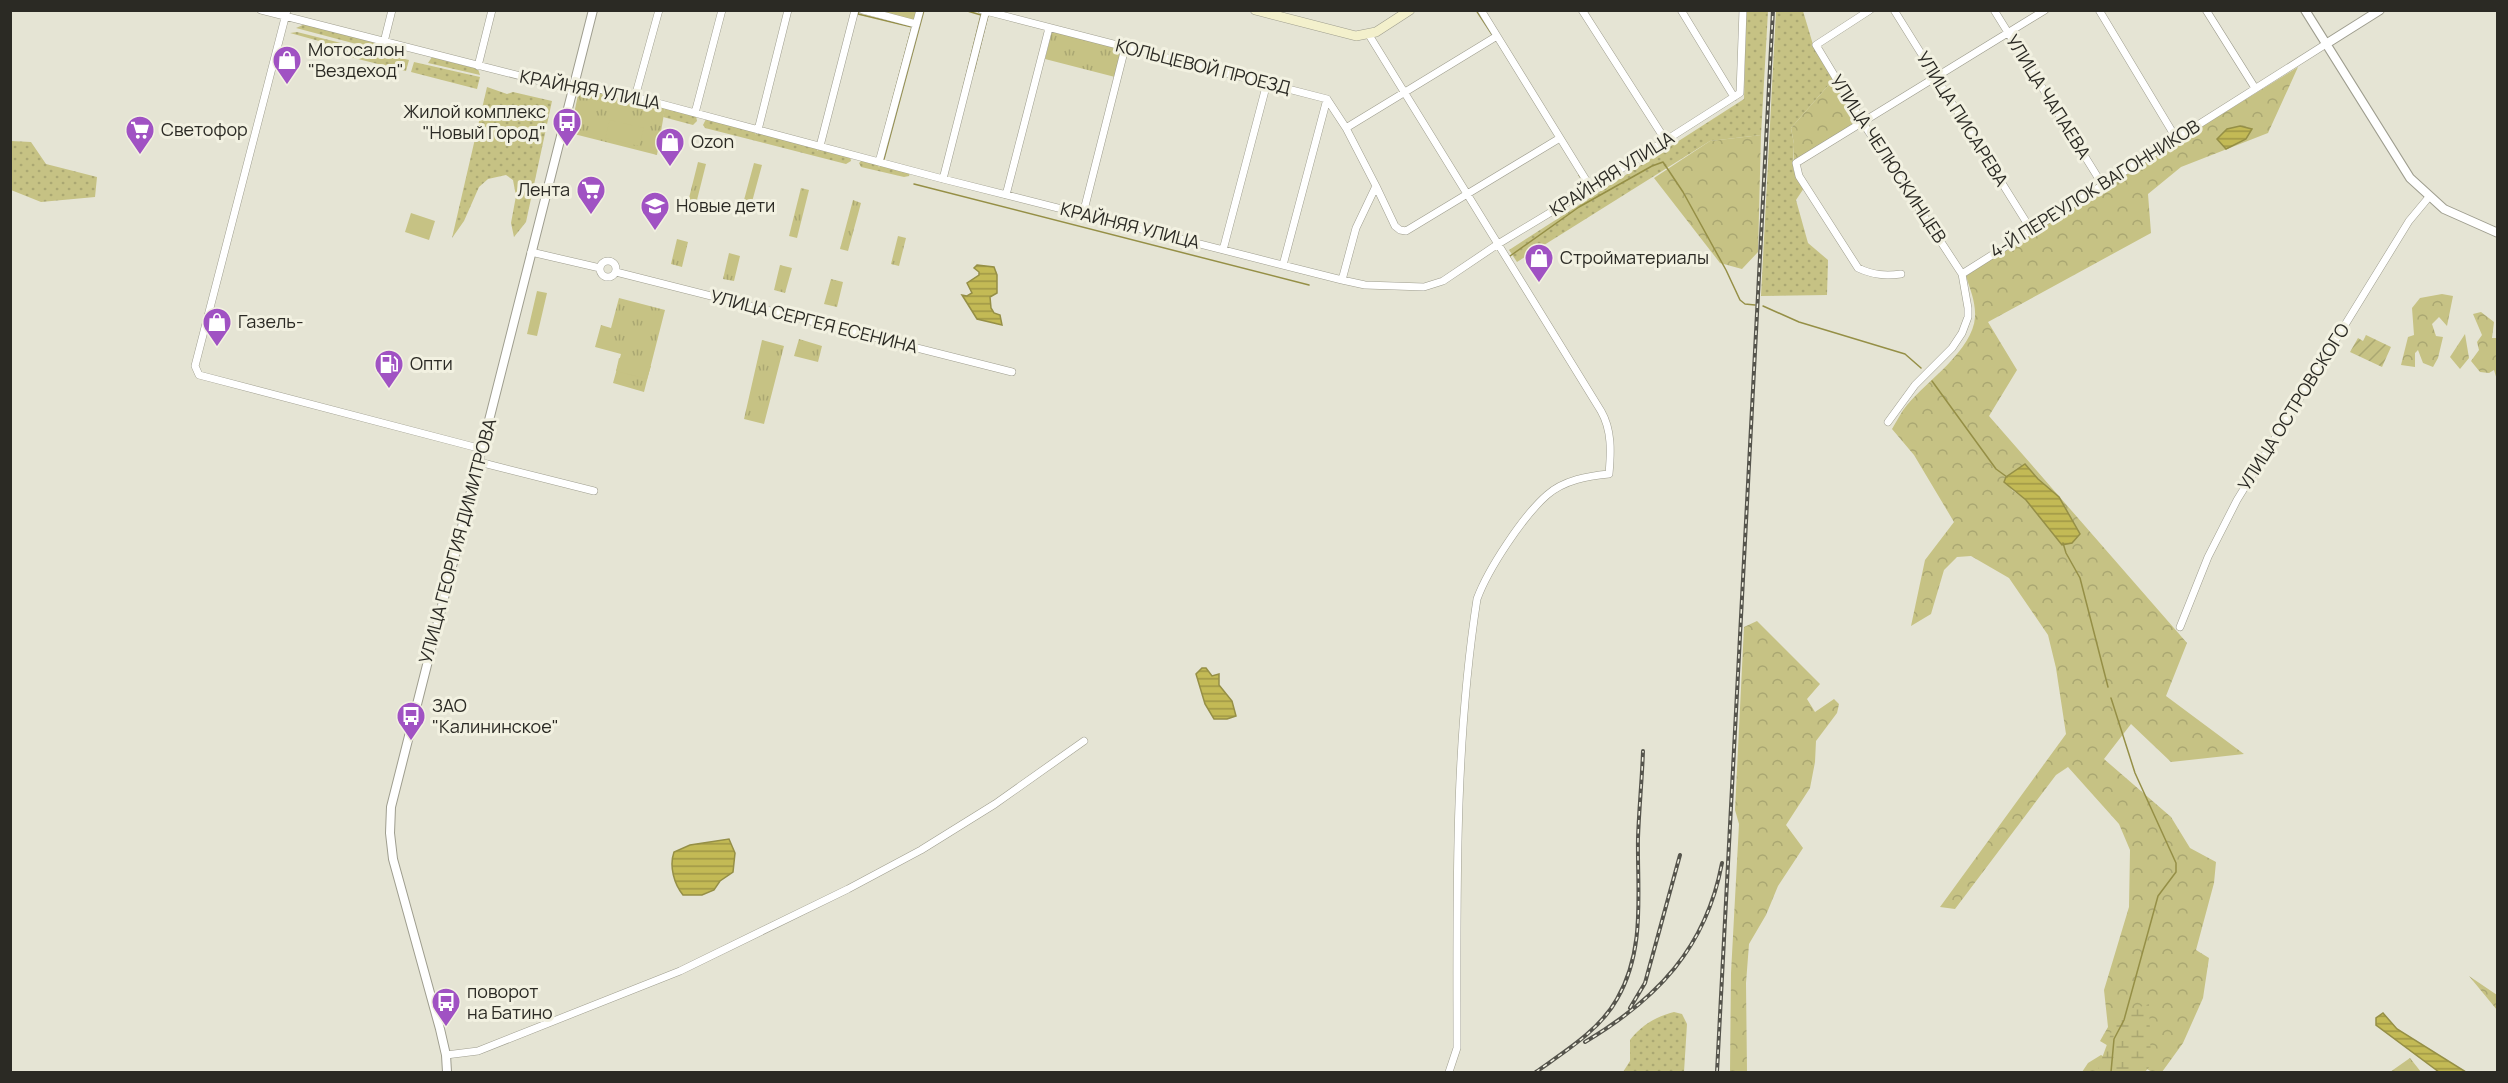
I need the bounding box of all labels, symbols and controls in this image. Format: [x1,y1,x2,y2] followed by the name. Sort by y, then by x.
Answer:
[2001,30,2097,164] street label: УЛИЦА ЧАПАЕВА
[1113,33,1293,99] street label: КОЛЬЦЕВОЙ ПРОЕЗД
[308,37,405,82] place label: Мотосалон "Вездеход"
[271,44,303,86] shop icon: Мотосалон "Вездеход"
[1912,46,2014,191] street label: УЛИЦА ПИСАРЕВА
[518,64,663,115] street label: КРАЙНЯЯ УЛИЦА
[1825,70,1952,247] street label: УЛИЦА ЧЕЛЮСКИНЦЕВ
[403,99,546,144] place label: Жилой комплекс "Новый Город"
[551,106,583,148] bus stop icon: Жилой комплекс "Новый Город"
[1985,113,2204,263] street label: 4-Й ПЕРЕУЛОК ВАГОННИКОВ
[124,114,156,156] supermarket icon: Светофор
[161,117,248,141] place label: Светофор
[1545,125,1679,221] street label: КРАЙНЯЯ УЛИЦА
[654,126,686,168] shop icon: Ozon
[691,129,734,153] place label: Ozon
[575,174,607,216] supermarket icon: Лента
[517,177,570,201] place label: Лента
[639,190,671,232] school or university icon: Новые дети
[676,193,775,217] place label: Новые дети
[1058,196,1203,254] street label: КРАЙНЯЯ УЛИЦА
[1523,242,1555,284] shop icon: Стройматериалы
[1560,245,1709,269] place label: Стройматериалы
[708,284,921,359] street label: УЛИЦА СЕРГЕЯ ЕСЕНИНА
[201,306,233,348] shop icon: Газель-
[238,309,303,333] place label: Газель-
[2232,318,2354,495] street label: УЛИЦА ОСТРОВСКОГО
[373,348,405,390] fuel station icon: Опти
[410,351,453,375] place label: Опти
[413,415,501,666] street label: УЛИЦА ГЕОРГИЯ ДИМИТРОВА
[432,693,559,738] place label: ЗАО "Калининское"
[395,700,427,742] bus stop icon: ЗАО "Калининское"
[467,979,553,1024] place label: поворот на Батино
[430,986,462,1028] bus stop icon: поворот на Батино

